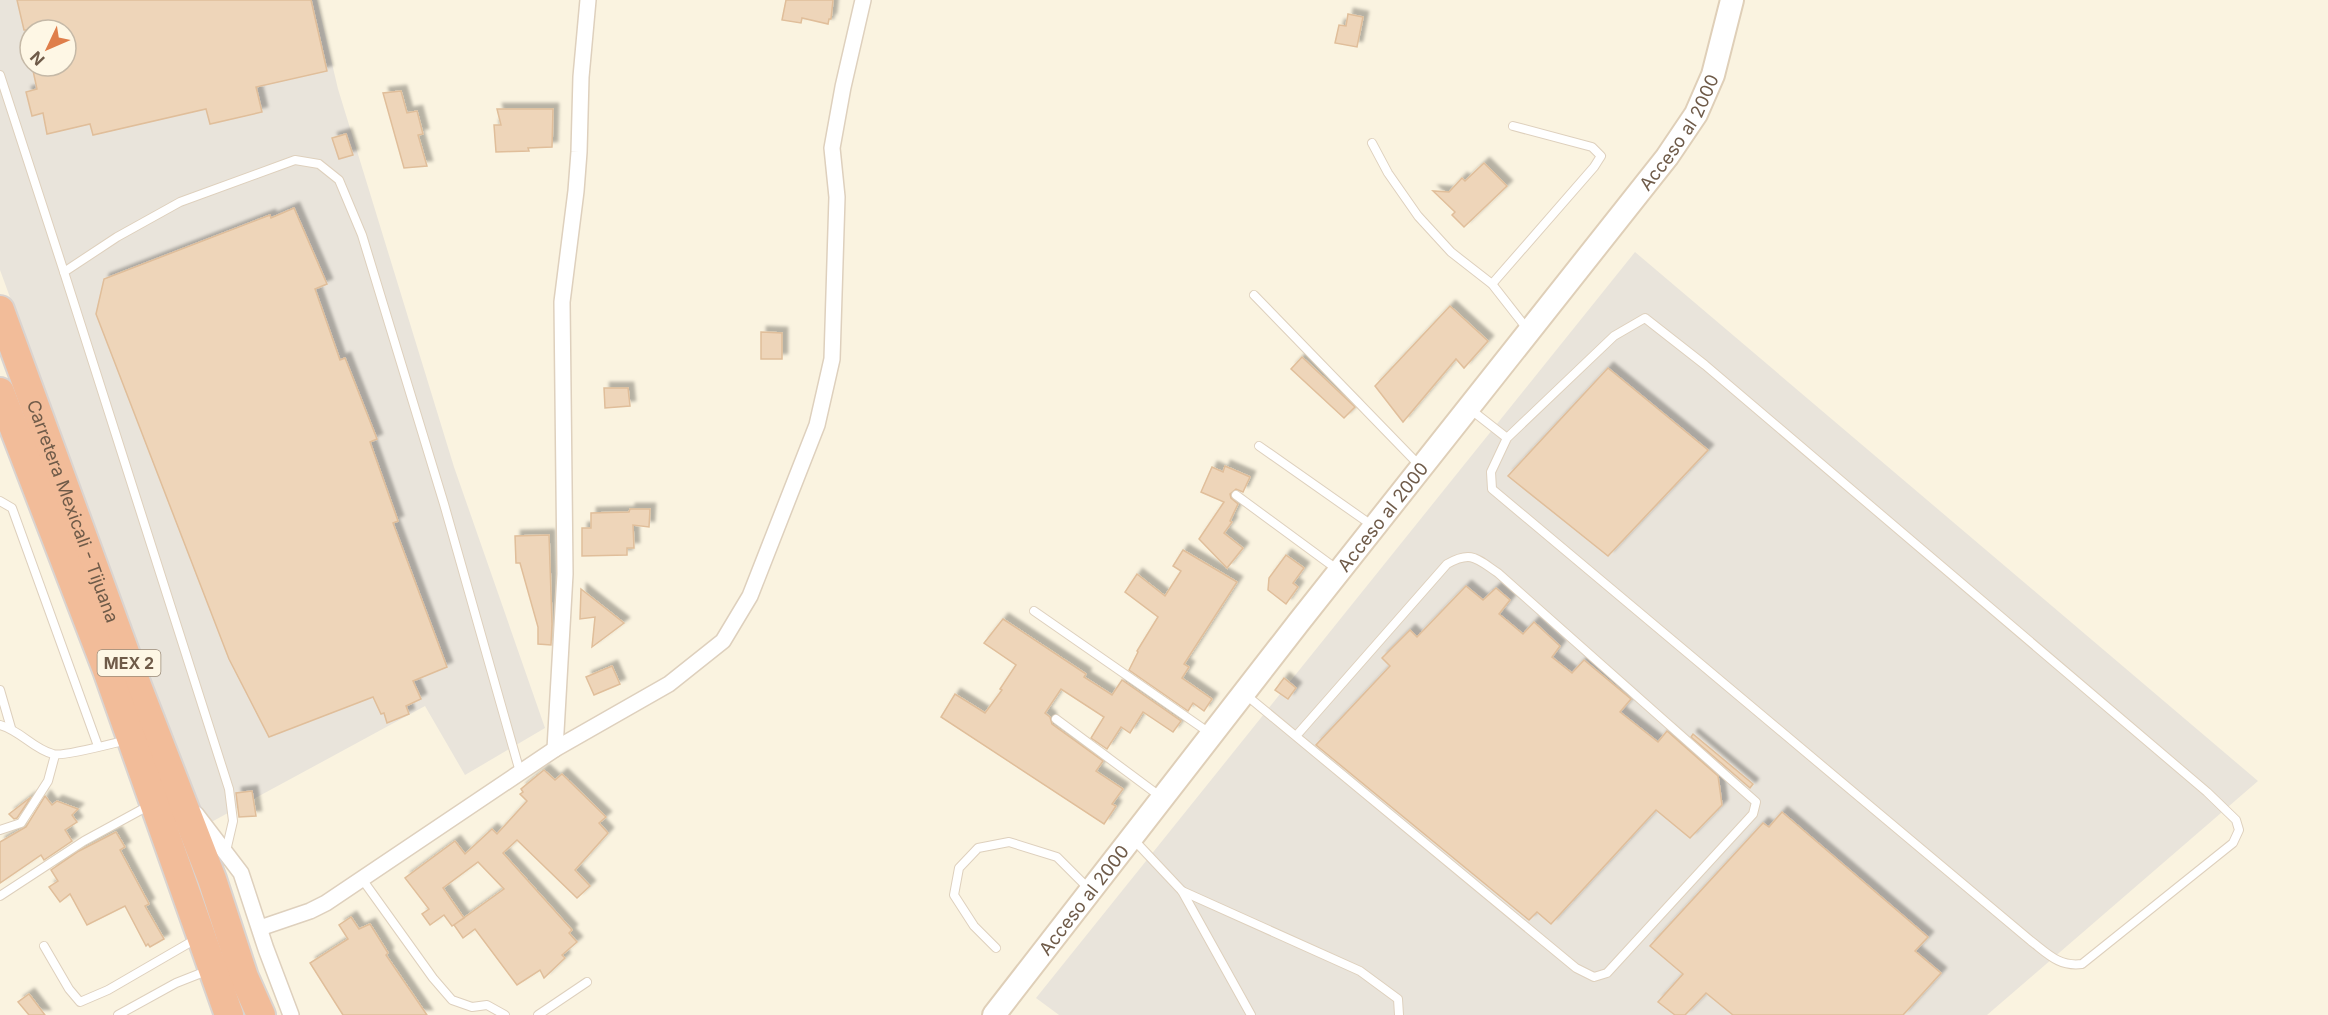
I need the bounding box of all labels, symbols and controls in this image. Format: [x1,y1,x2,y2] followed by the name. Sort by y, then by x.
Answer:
[18,18,78,78] north arrow
[26,47,49,70] text: N
[1634,71,1723,194] street label: Acceso al 2000
[23,397,124,625] street label: Carretera Mexicali - Tijuana
[1333,458,1432,575] street label: Acceso al 2000
[98,650,160,676] road number: MEX 2
[1034,840,1133,959] street label: Acceso al 2000

